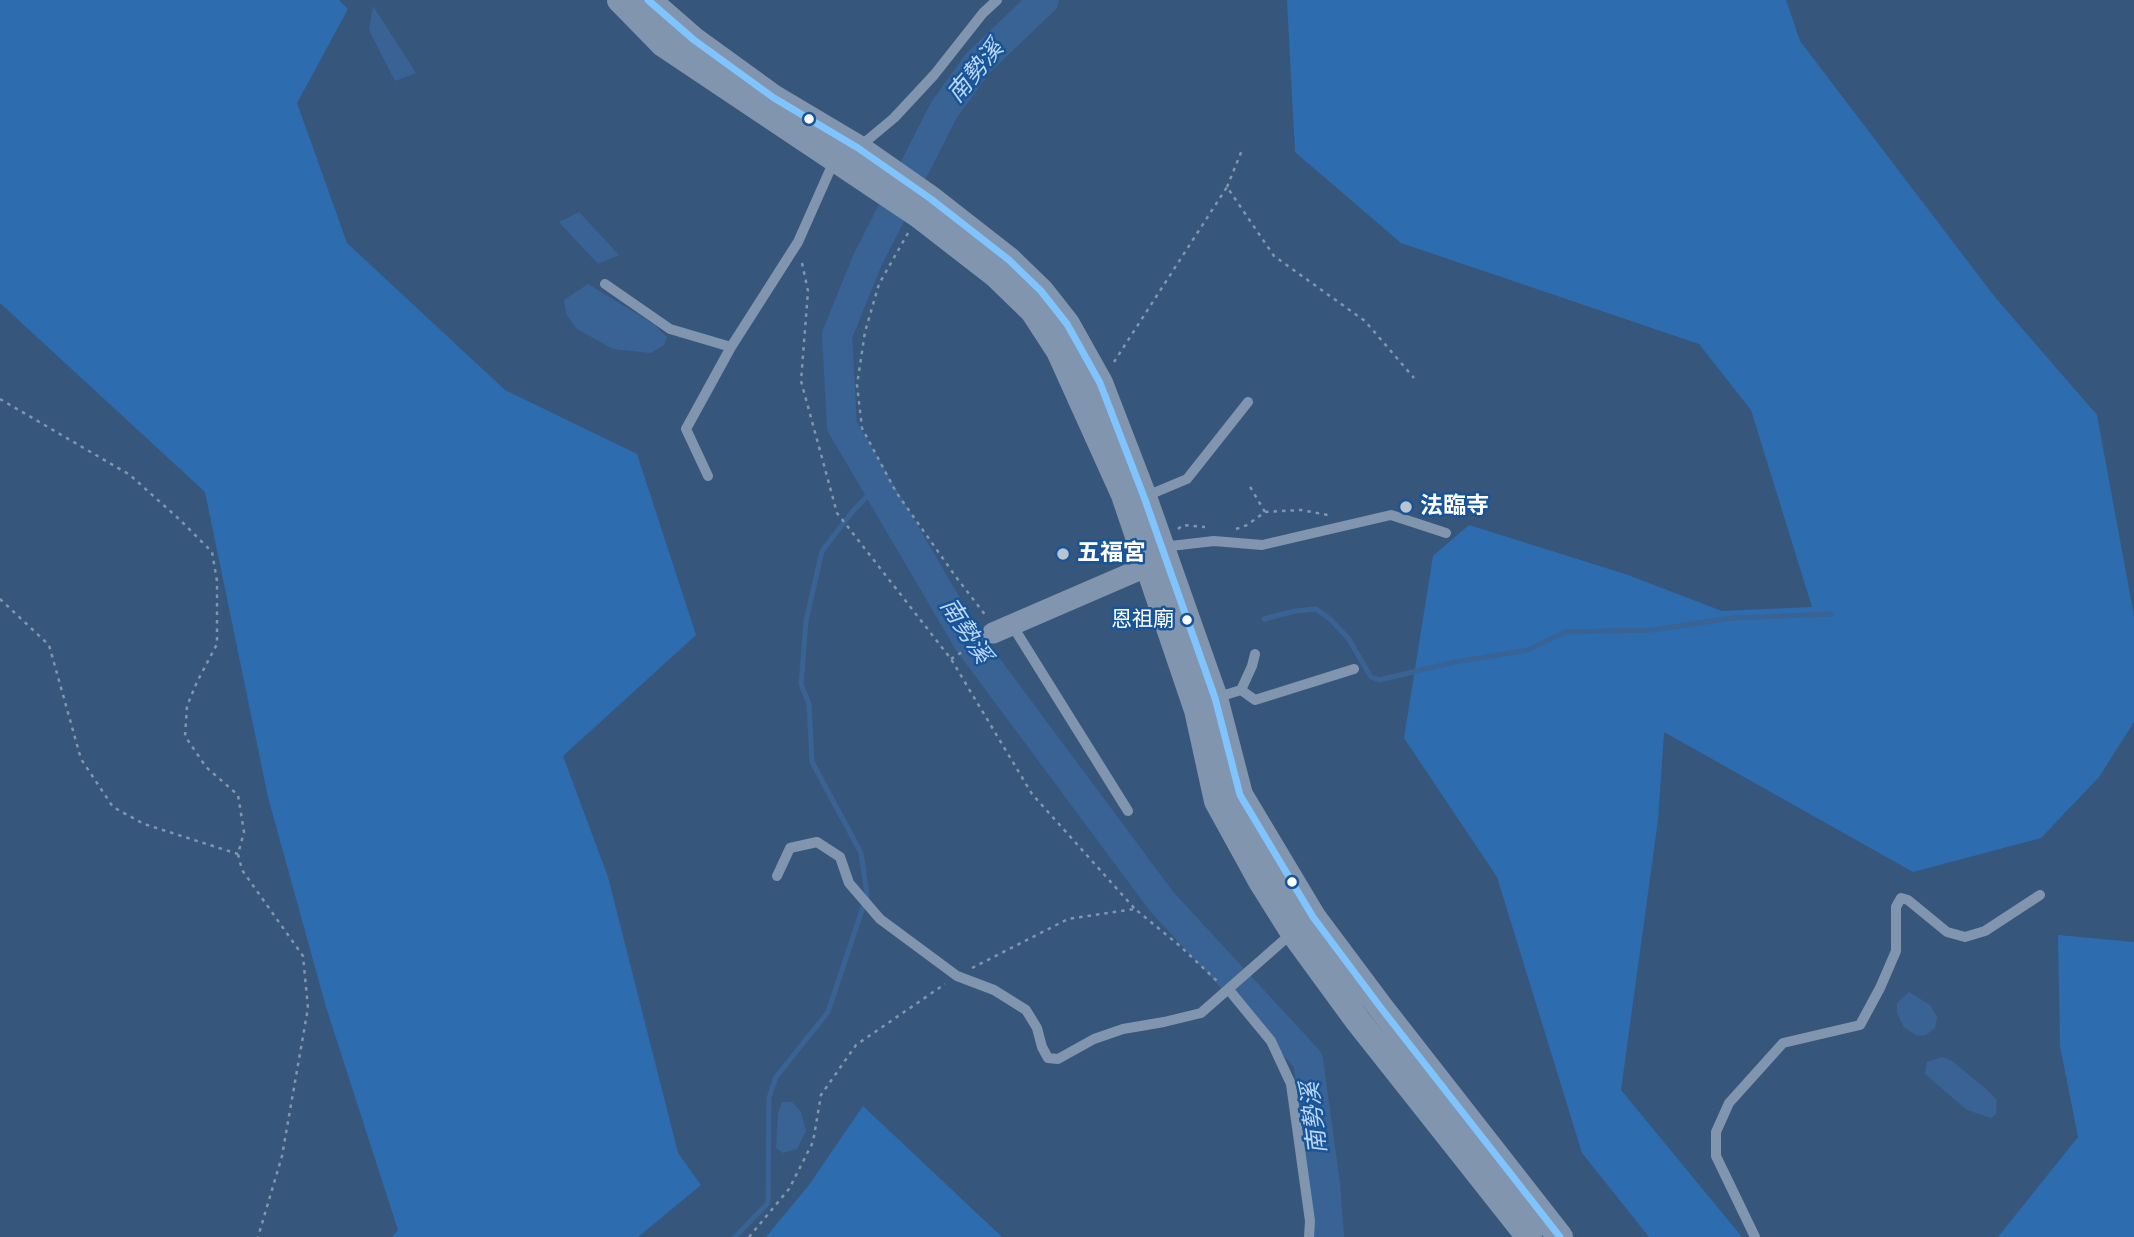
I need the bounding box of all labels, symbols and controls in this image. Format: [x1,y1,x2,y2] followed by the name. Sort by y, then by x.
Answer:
[942,35,1010,109] water label: 南勢溪
[802,112,816,126] unlabelled marker
[1420,493,1489,521] place label: 法臨寺
[1398,499,1414,515] marker: 法臨寺
[1077,540,1146,568] place label: 五福宮
[1055,546,1071,562] marker: 五福宮
[933,593,997,669] water label: 南勢溪
[1111,607,1174,633] place label: 恩祖廟
[1180,613,1194,627] marker: 恩祖廟
[1285,875,1299,889] unlabelled marker
[1296,1081,1334,1155] water label: 南勢溪

